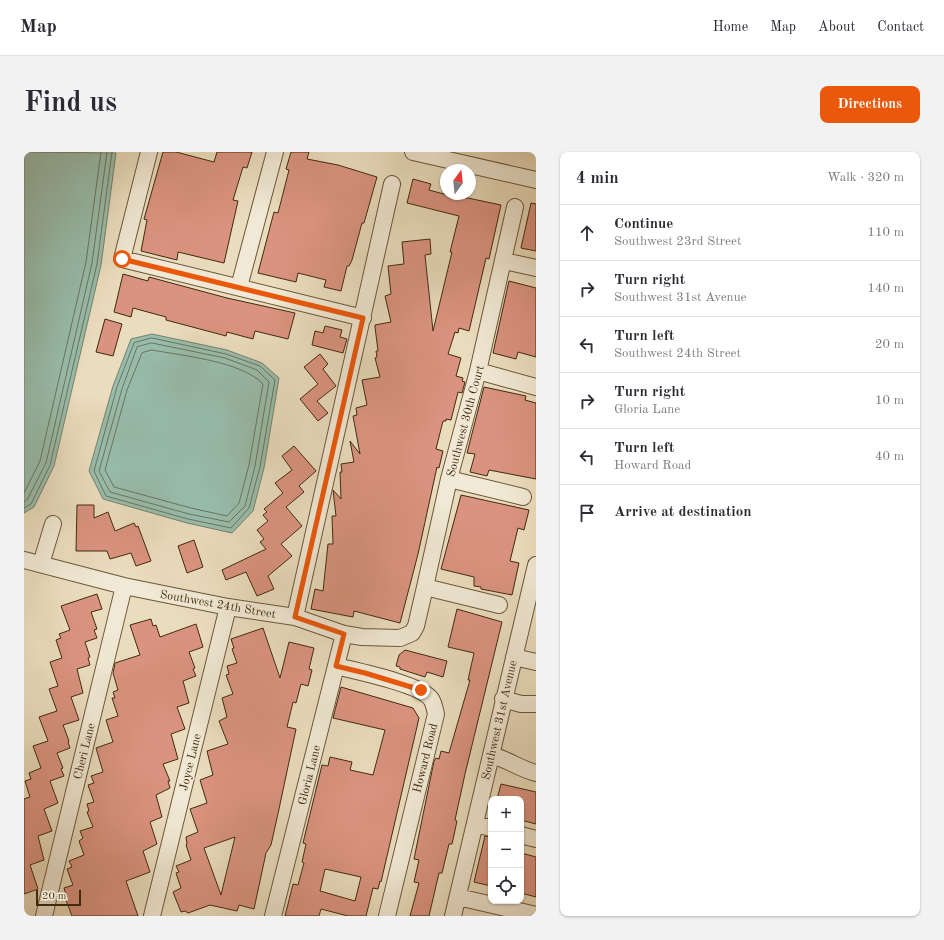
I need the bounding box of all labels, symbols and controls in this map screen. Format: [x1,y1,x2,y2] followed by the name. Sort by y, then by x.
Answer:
[20,18,57,37] text: Map
[713,20,748,34] text: Home
[770,20,796,34] text: Map
[818,20,855,34] text: About
[877,20,924,34] text: Contact
[820,86,920,123] button: Directions
[24,90,117,118] text: Find us
[440,164,476,200] north arrow
[576,170,619,187] text: 4 min
[827,171,904,184] text: Walk · 320 m
[614,217,673,232] text: Continue
[576,222,598,244] icon: ahead
[867,226,904,239] text: 110 m
[614,235,742,248] text: Southwest 23rd Street
[113,250,131,268] route start
[614,273,685,288] text: Turn right
[576,278,598,300] icon: right
[867,282,904,295] text: 140 m
[614,291,747,304] text: Southwest 31st Avenue
[614,329,674,344] text: Turn left
[576,334,598,356] icon: left
[875,338,904,351] text: 20 m
[614,347,741,360] text: Southwest 24th Street
[445,364,487,478] street label: Southwest 30th Court
[614,385,685,400] text: Turn right
[576,390,598,412] icon: right
[875,394,904,407] text: 10 m
[614,403,680,416] text: Gloria Lane
[614,441,674,456] text: Turn left
[576,446,598,468] icon: left
[875,450,904,463] text: 40 m
[614,459,691,472] text: Howard Road
[576,502,598,524] icon: arrive
[614,505,752,520] text: Arrive at destination
[159,589,277,621] street label: Southwest 24th Street
[480,659,520,781] street label: Southwest 31st Avenue
[412,681,430,699] route end
[72,721,98,781] street label: Cheri Lane
[412,722,440,794] street label: Howard Road
[178,732,204,792] street label: Joyce Lane
[297,744,323,806] street label: Gloria Lane
[488,796,524,904] map controls
[488,796,524,832] button: +
[488,832,524,868] button: −
[488,868,524,904] button: locate
[36,888,81,907] scale bar
[42,891,67,902] text: 20 m

